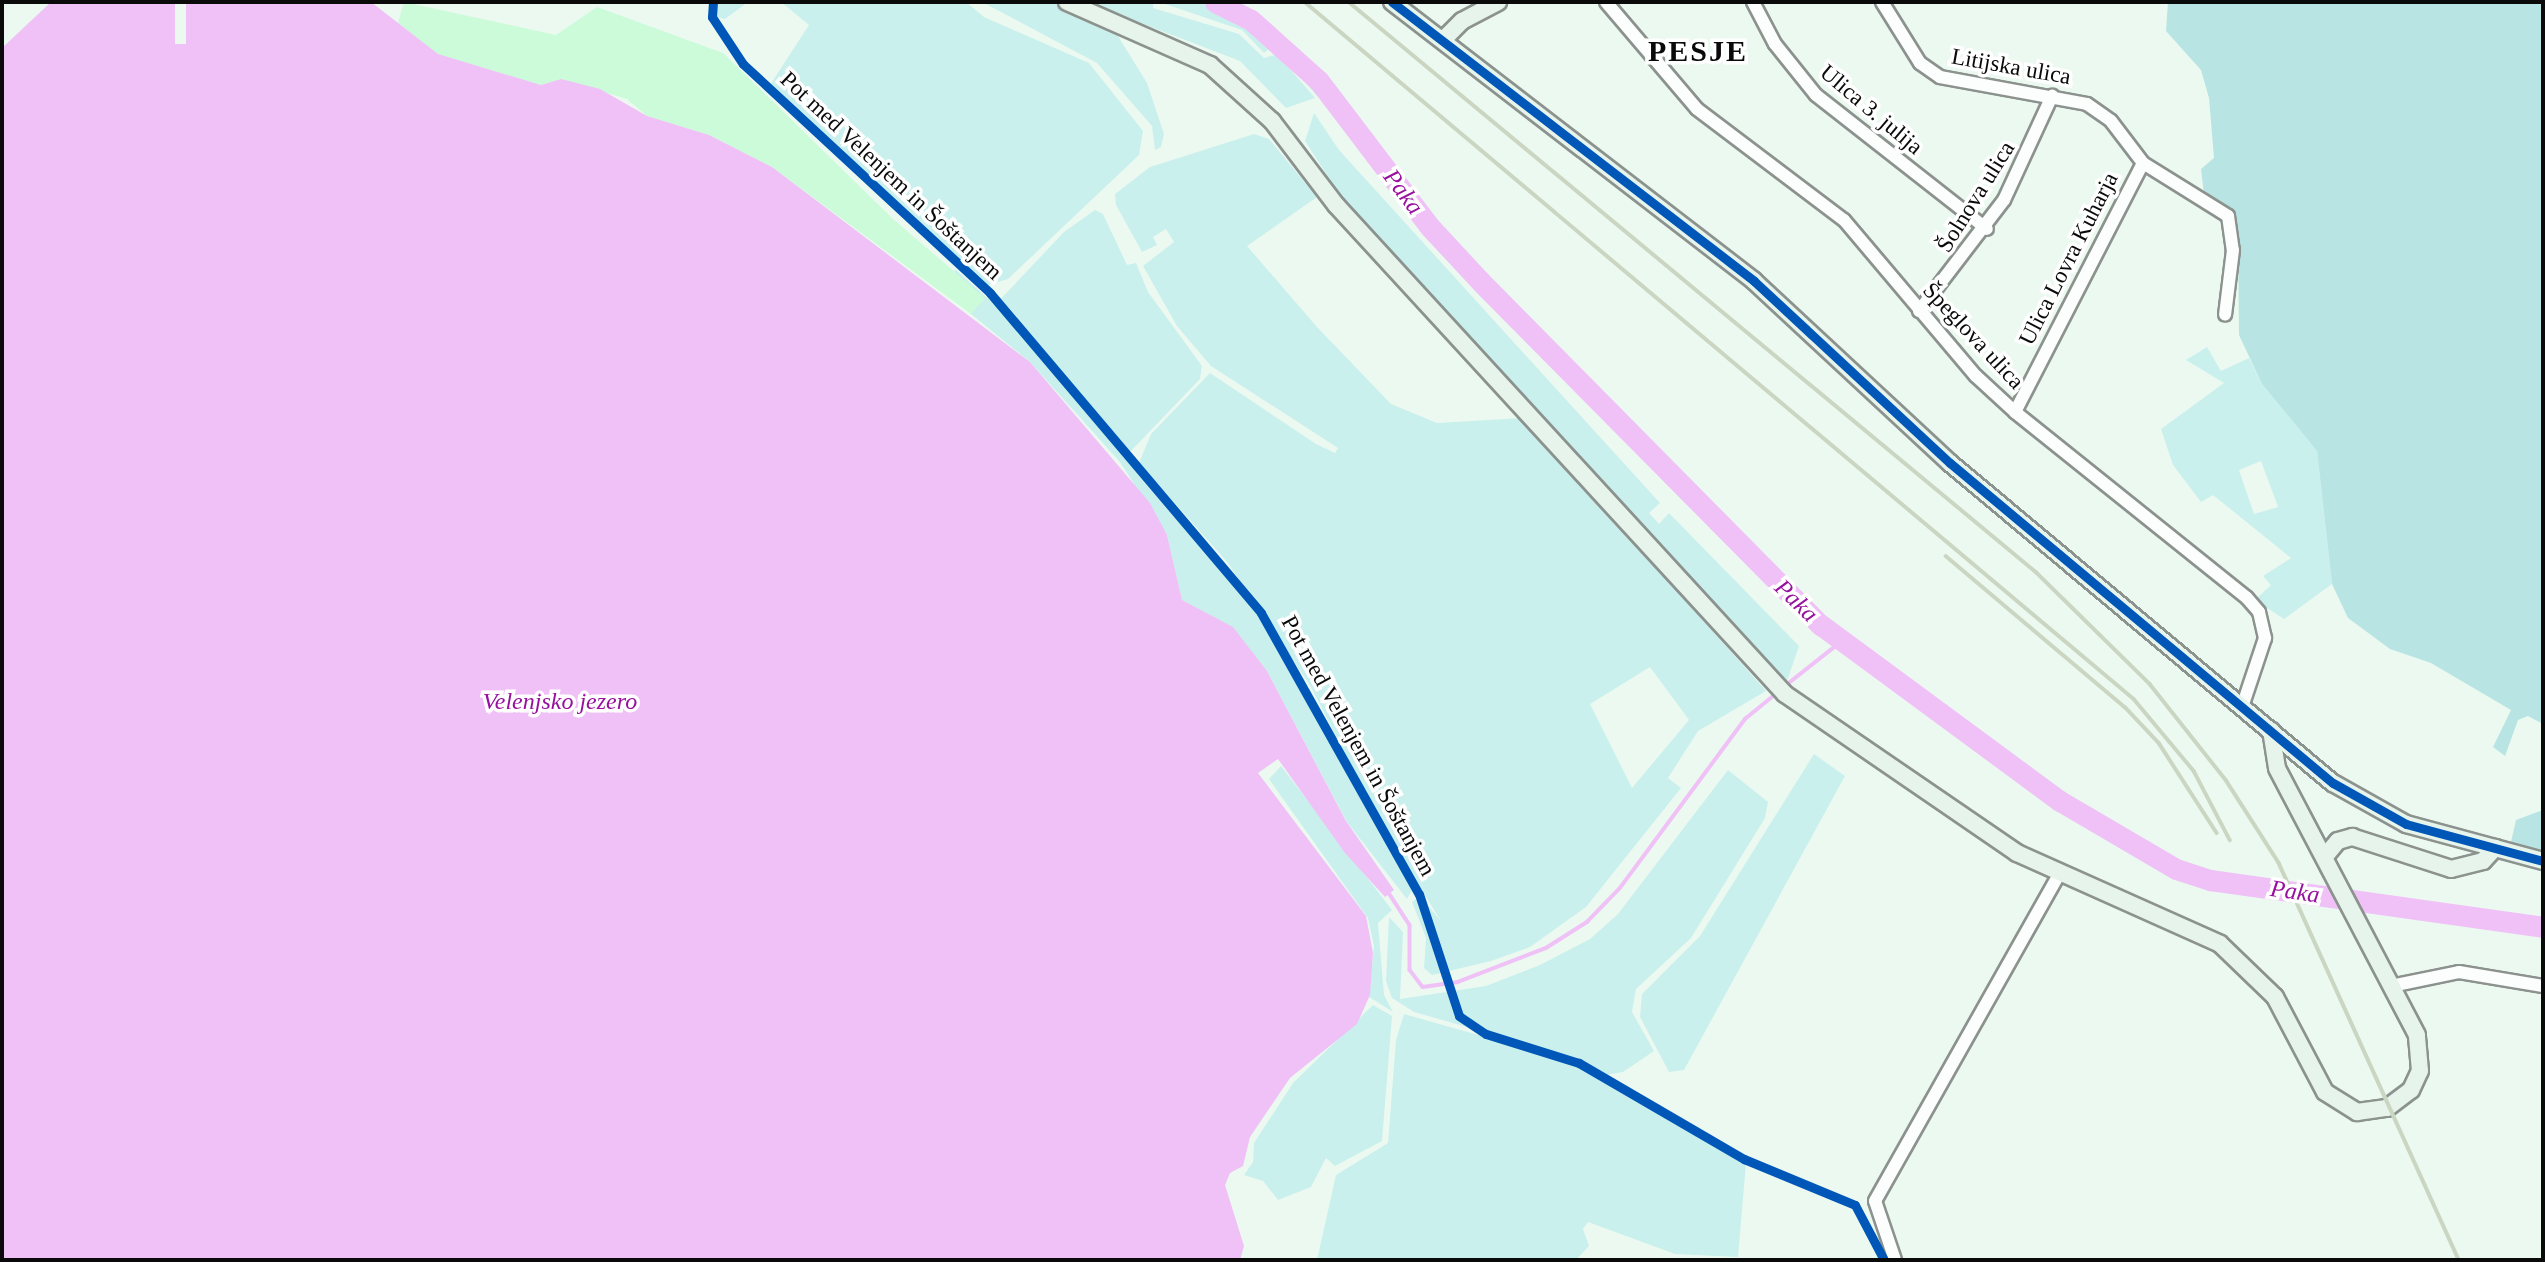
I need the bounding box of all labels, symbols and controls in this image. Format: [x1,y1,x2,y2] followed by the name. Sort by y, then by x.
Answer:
[1649,33,1747,69] district label: PESJE
[1949,43,2073,91] street label: Litijska ulica
[1814,59,1928,161] street label: Ulica 3. julija
[774,66,1008,286] street label: Pot med Velenjem in Šoštanjem
[1931,136,2021,258] street label: Šolnova ulica
[1377,164,1429,220] water label: Paka
[2014,168,2124,350] street label: Ulica Lovra Kuharja
[1917,277,2029,395] street label: Špeglova ulica
[1768,574,1824,628] water label: Paka
[1275,611,1441,881] street label: Pot med Velenjem in Šoštanjem
[483,688,637,716] water label: Velenjsko jezero
[2269,874,2321,910] water label: Paka

